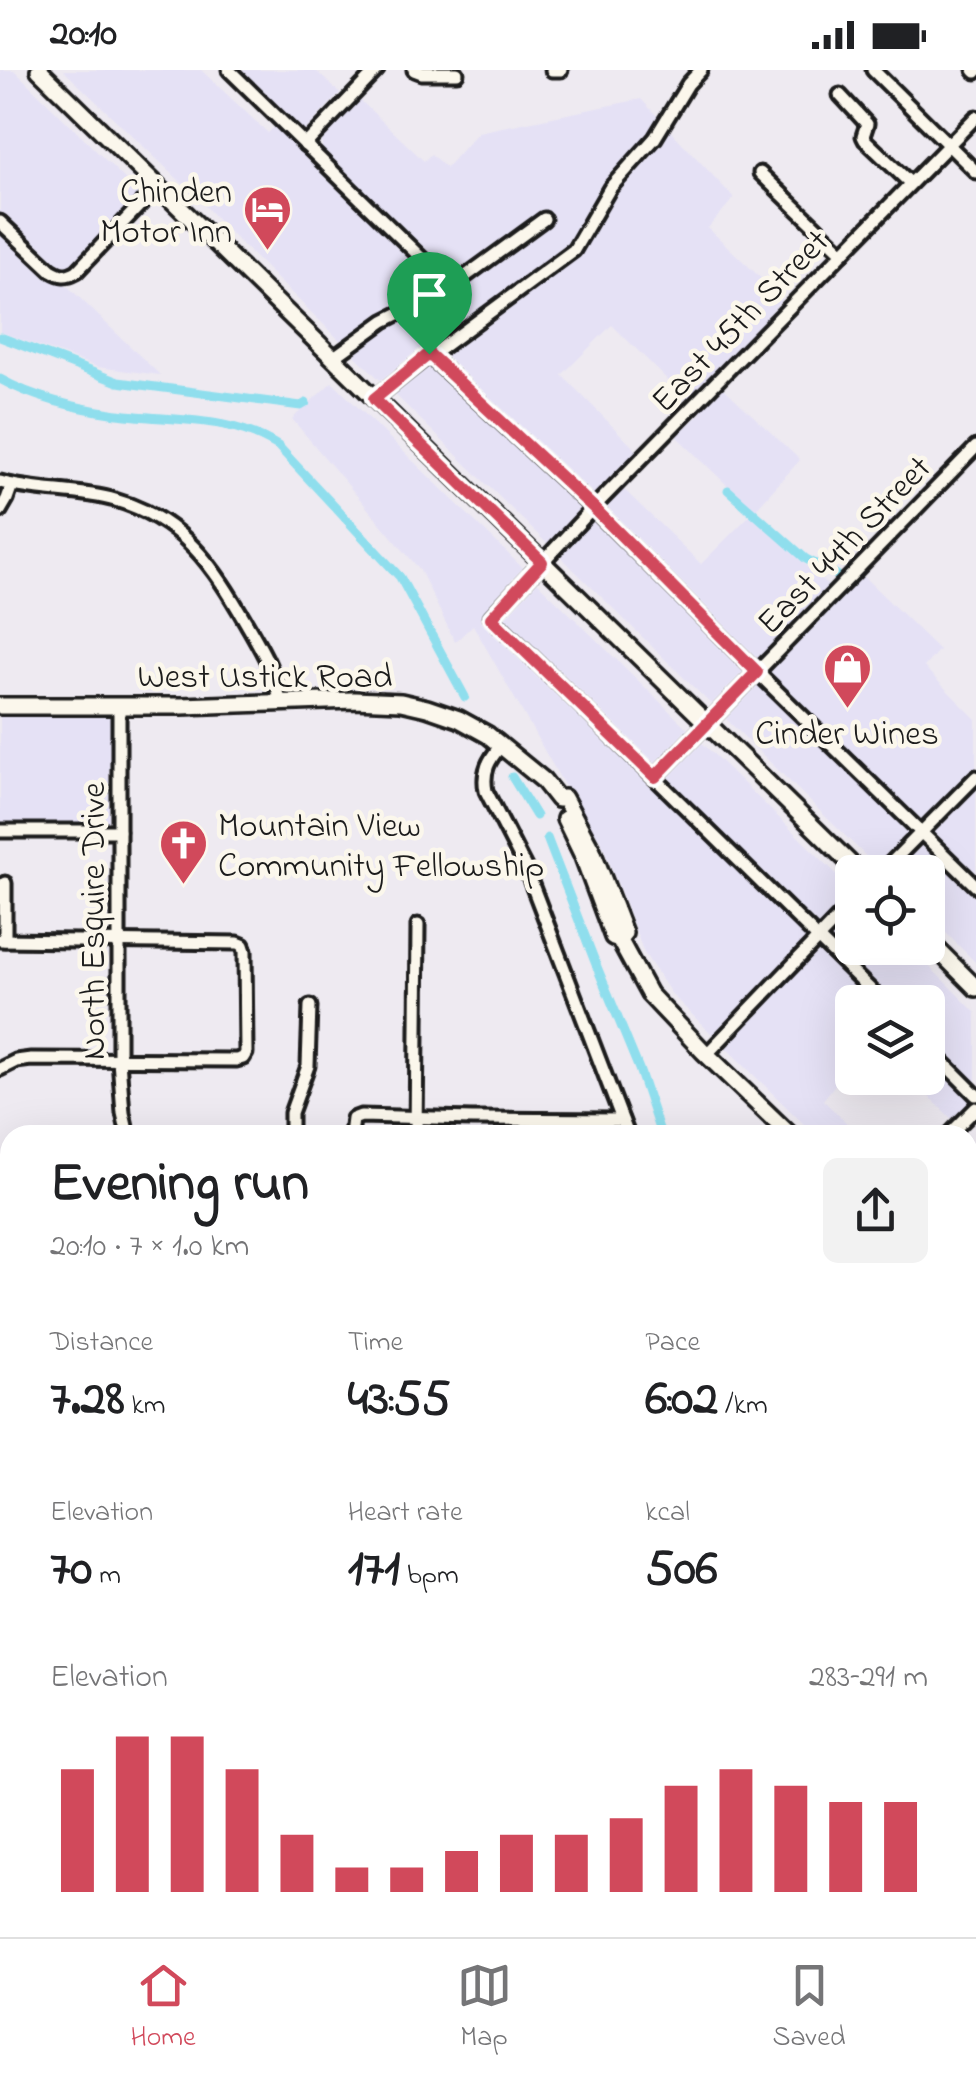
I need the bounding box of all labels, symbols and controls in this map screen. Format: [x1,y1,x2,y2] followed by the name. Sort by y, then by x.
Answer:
[50,7,117,63] text: 20:10
[100,168,232,259] place label: Chinden Motor Inn
[241,184,293,252] hotel icon: Chinden Motor Inn
[640,219,843,426] street label: East 45th Street
[387,252,472,355] pin
[402,267,457,322] icon: arrive
[746,445,945,648] street label: East 44th Street
[821,642,873,710] shop icon: Cinder Wines
[138,653,392,704] street label: West Ustick Road
[755,710,939,761] place label: Cinder Wines
[70,782,121,1060] street label: North Esquire Drive
[218,802,544,893] place label: Mountain View Community Fellowship
[157,818,209,886] church icon: Mountain View Community Fellowship
[835,855,945,1095] map controls
[835,855,945,965] button: locate
[835,985,945,1095] button: layers
[50,1146,309,1226] text: Evening run
[823,1158,928,1263] button: share
[50,1224,249,1271] text: 20:10 · 7 × 1.0 km
[50,1323,153,1364] text: Distance
[348,1323,403,1364] text: Time
[645,1323,700,1364] text: Pace
[50,1364,124,1437] text: 7.28
[348,1364,450,1437] text: 43:55
[645,1364,718,1437] text: 6:02
[124,1386,165,1427] text: km
[718,1386,768,1427] text: /km
[50,1493,153,1534] text: Elevation
[348,1493,462,1534] text: Heart rate
[645,1493,690,1534] text: kcal
[50,1534,92,1607] text: 70
[348,1534,400,1607] text: 171
[645,1534,718,1607] text: 506
[92,1556,121,1597] text: m
[400,1556,459,1597] text: bpm
[50,1655,168,1702] text: Elevation
[809,1655,928,1702] text: 283–291 m
[130,1958,196,2059] tab: Home
[457,1958,512,2059] tab: Map
[772,1958,846,2059] tab: Saved

